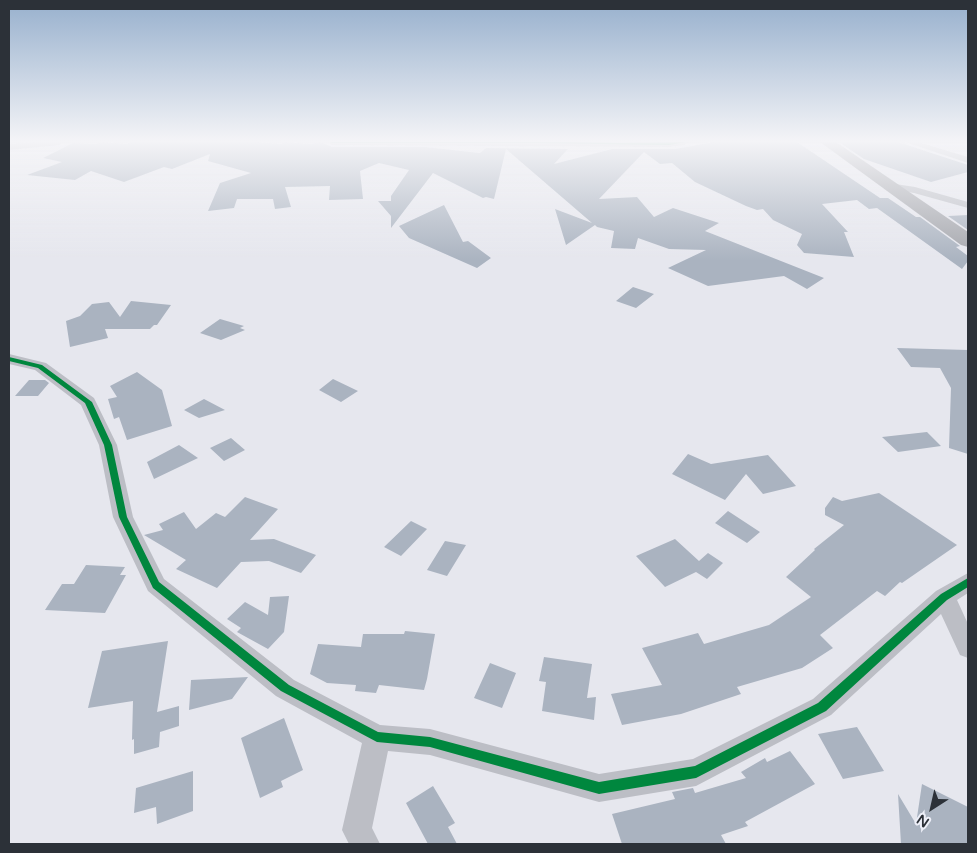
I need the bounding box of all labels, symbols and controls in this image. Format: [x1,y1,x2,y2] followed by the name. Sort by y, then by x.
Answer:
[907,783,957,833] north arrow
[914,811,933,831] text: N

